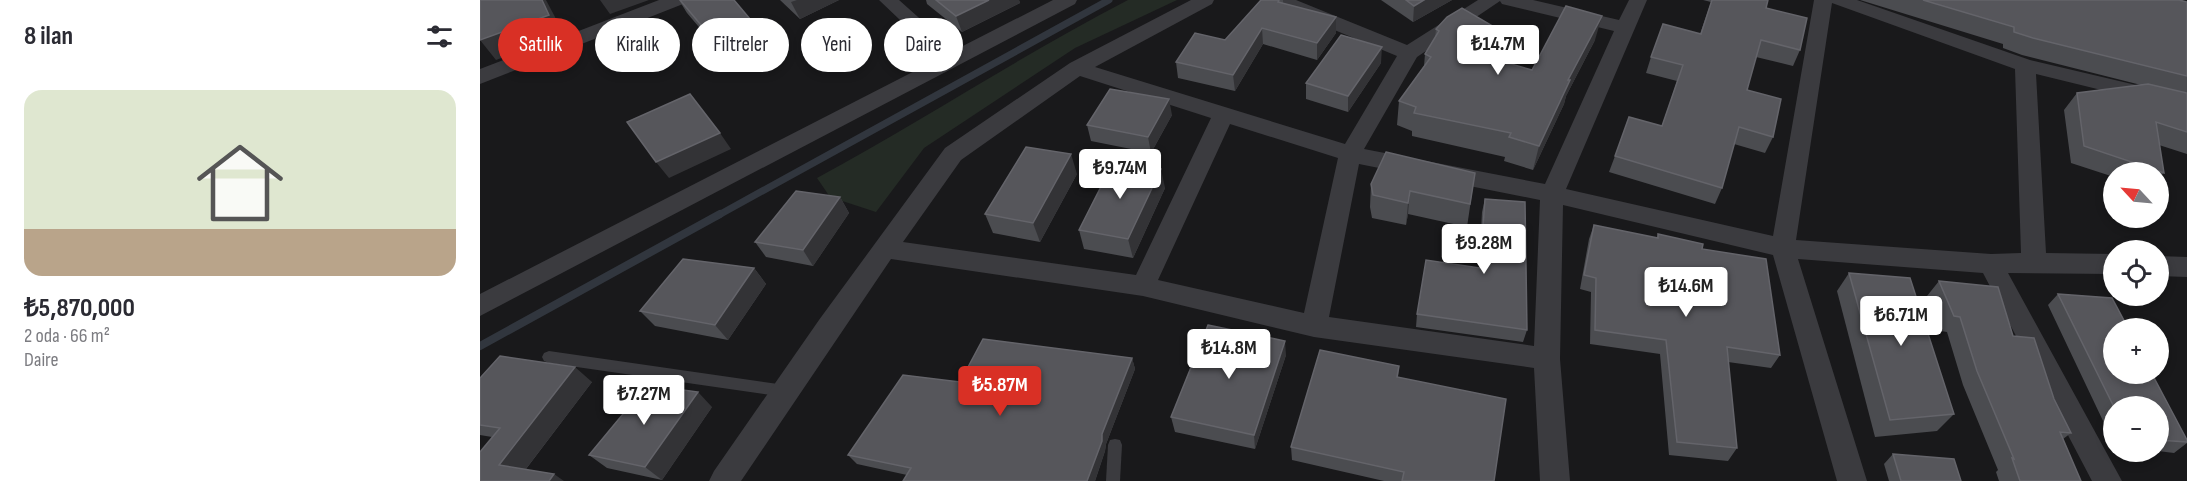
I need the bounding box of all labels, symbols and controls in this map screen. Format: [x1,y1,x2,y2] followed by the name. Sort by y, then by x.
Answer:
[498,18,583,72] chip: Satılık
[595,18,680,72] chip: Kiralık
[692,18,789,72] chip: Filtreler
[801,18,872,72] chip: Yeni
[884,18,963,72] chip: Daire
[423,20,456,53] icon: filters
[24,21,73,52] text: 8 ilan
[1449,25,1547,76] pin: ₺14.7M
[1471,32,1525,56] text: ₺14.7M
[186,129,294,237] icon: home
[1071,149,1169,200] pin: ₺9.74M
[1093,156,1147,180] text: ₺9.74M
[2103,162,2169,228] north arrow
[2103,162,2169,462] map controls
[1435,224,1533,275] pin: ₺9.28M
[1456,231,1512,255] text: ₺9.28M
[2103,240,2169,306] button: locate
[1637,267,1735,318] pin: ₺14.6M
[1659,274,1713,298] text: ₺14.6M
[24,293,135,324] text: ₺5,870,000
[1852,296,1950,347] pin: ₺6.71M
[1874,303,1928,327] text: ₺6.71M
[2103,318,2169,384] button: +
[24,324,110,348] text: 2 oda · 66 m²
[1180,329,1278,380] pin: ₺14.8M
[1201,336,1257,360] text: ₺14.8M
[24,348,59,372] text: Daire
[951,366,1049,417] pin: ₺5.87M
[972,373,1028,397] text: ₺5.87M
[595,375,693,426] pin: ₺7.27M
[617,382,671,406] text: ₺7.27M
[2103,396,2169,462] button: −

